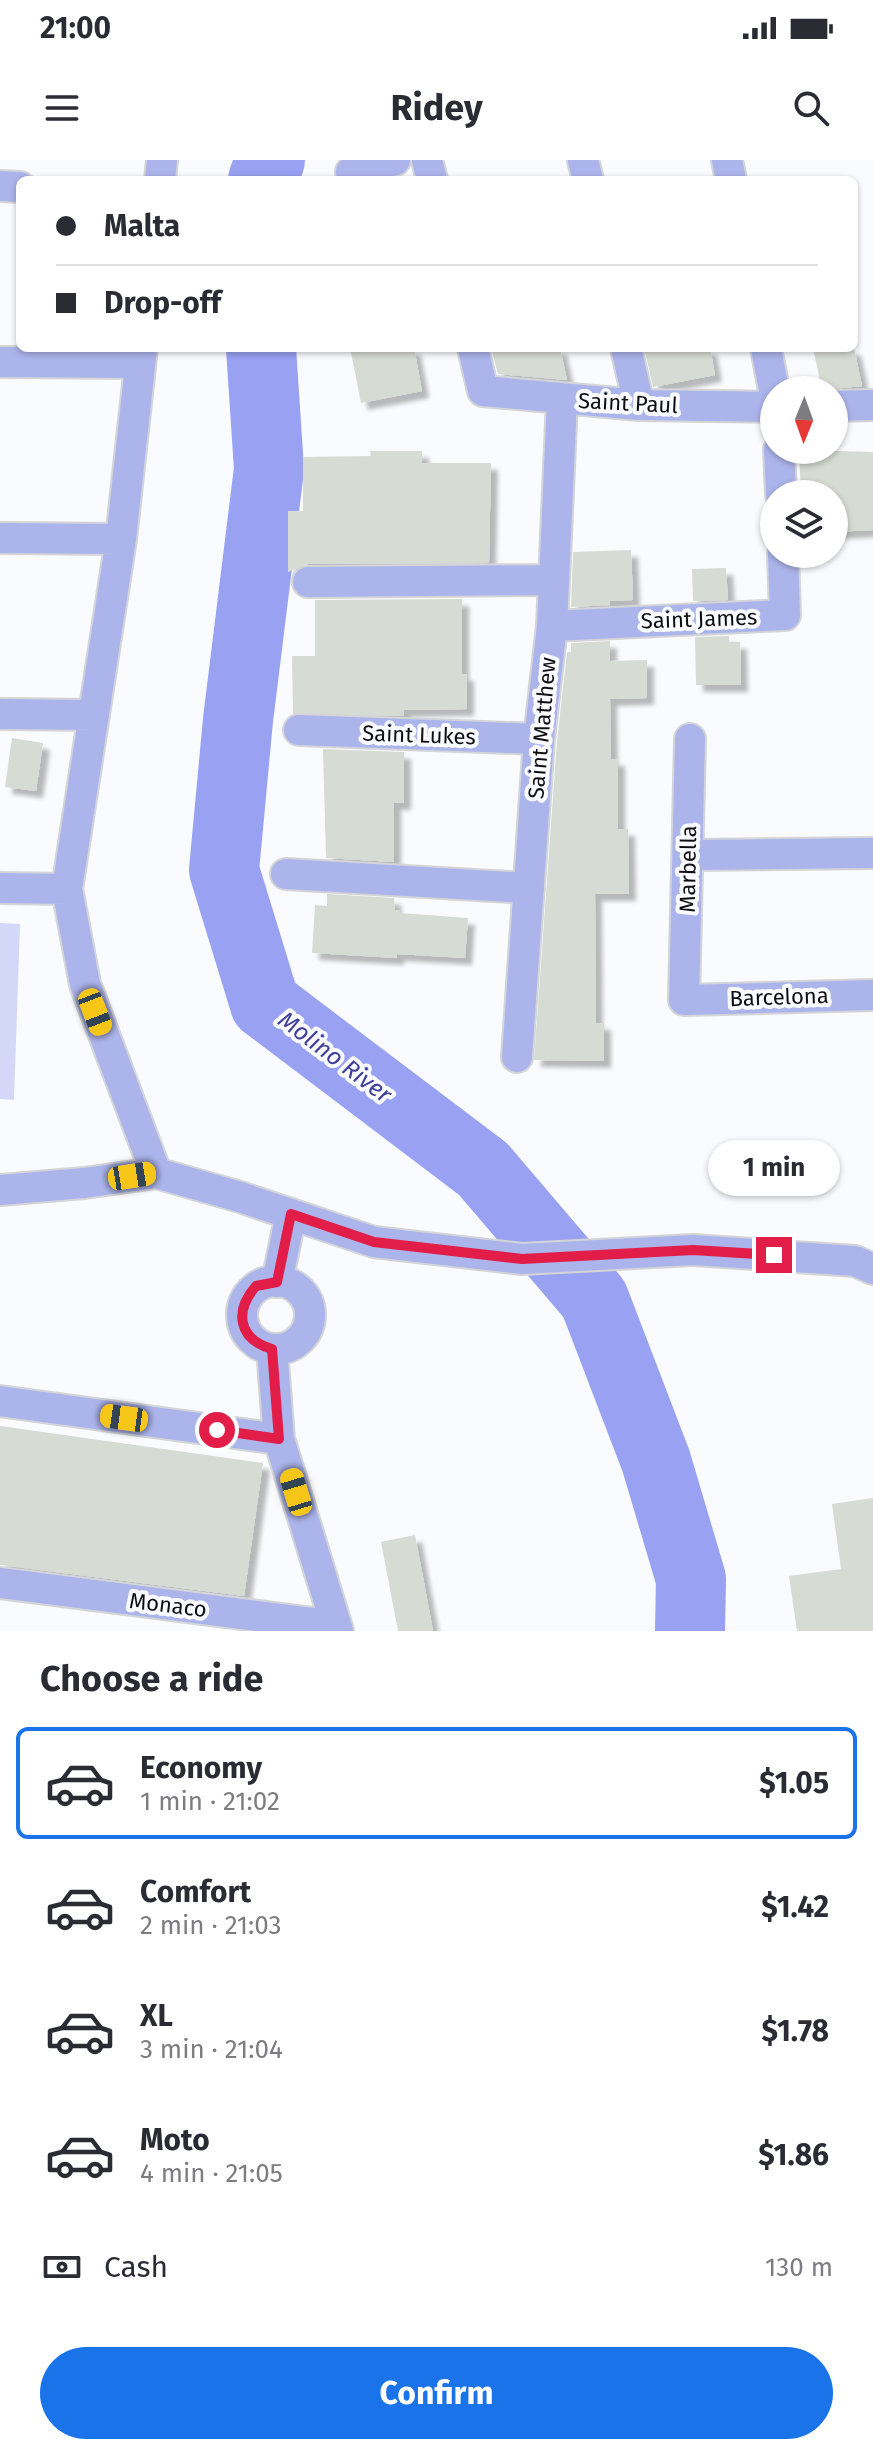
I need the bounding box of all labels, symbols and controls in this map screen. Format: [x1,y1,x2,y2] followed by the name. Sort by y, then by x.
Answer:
[40,10,111,46] text: 21:00
[40,86,84,130] icon: menu
[390,86,483,130] text: Ridey
[789,86,833,130] icon: search
[104,208,180,244] text: Malta
[104,285,221,321] text: Drop-off
[760,376,848,464] north arrow
[760,376,848,568] map controls
[578,387,678,419] street label: Saint Paul
[760,480,848,568] button: layers
[640,603,758,635] street label: Saint James
[522,656,562,800] street label: Saint Matthew
[362,720,476,750] street label: Saint Lukes
[674,825,702,913] street label: Marbella
[729,982,829,1012] street label: Barcelona
[75,985,115,1039] car
[273,1005,398,1109] water label: Molino River
[708,1139,840,1195] callout: 1 min
[743,1152,805,1183] text: 1 min
[106,1160,158,1192] car
[756,1237,792,1273] route end
[99,1403,149,1433] car
[199,1412,235,1448] route start
[278,1466,314,1518] car
[128,1587,208,1623] street label: Monaco
[40,1657,263,1701] text: Choose a ride
[44,1747,116,1819] icon: car
[140,1750,262,1786] text: Economy
[759,1765,829,1801] text: $1.05
[140,1786,280,1817] text: 1 min · 21:02
[44,1871,116,1943] icon: car
[140,1874,251,1910] text: Comfort
[761,1889,829,1925] text: $1.42
[140,1910,282,1941] text: 2 min · 21:03
[44,1995,116,2067] icon: car
[140,1998,173,2034] text: XL
[762,2013,829,2049] text: $1.78
[140,2034,283,2065] text: 3 min · 21:04
[44,2119,116,2191] icon: car
[140,2122,210,2158] text: Moto
[758,2137,829,2173] text: $1.86
[140,2158,283,2189] text: 4 min · 21:05
[40,2245,84,2289] icon: cash
[104,2249,168,2285] text: Cash
[765,2252,833,2283] text: 130 m
[40,2347,833,2439] button: Confirm

